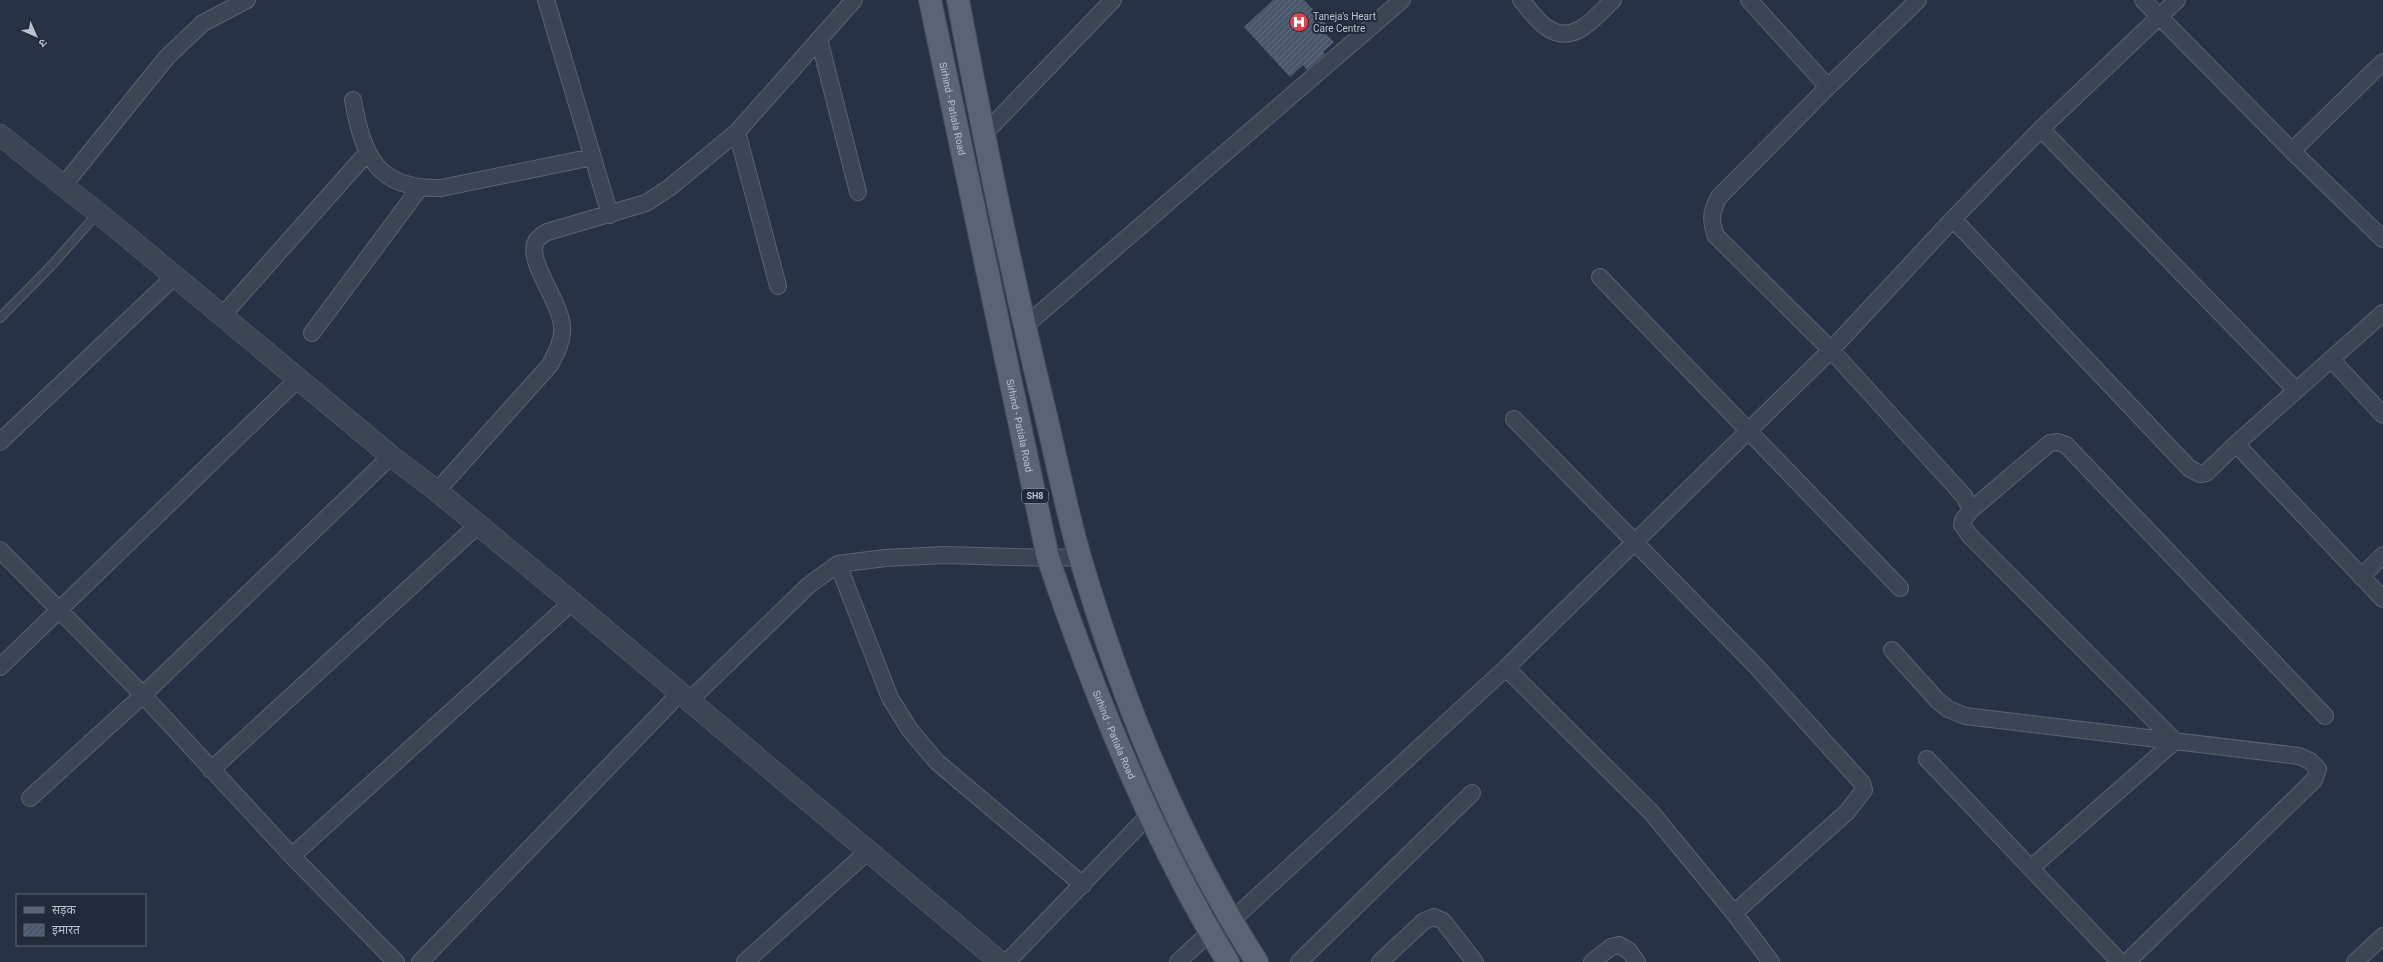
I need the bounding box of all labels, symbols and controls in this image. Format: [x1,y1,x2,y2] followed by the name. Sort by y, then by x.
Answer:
[1288,11,1310,33] hospital icon: Taneja's Heart Care Centre
[1313,11,1376,34] place label: Taneja's Heart Care Centre
[16,16,56,56] north arrow
[35,36,50,50] text: उ
[937,61,968,156] street label: Sirhind - Patiala Road
[1004,378,1035,473] street label: Sirhind - Patiala Road
[1022,489,1048,503] road number: SH8
[1091,689,1137,781] street label: Sirhind - Patiala Road
[16,894,146,946] legend
[52,903,77,917] text: सड़क
[52,923,81,937] text: इमारत

